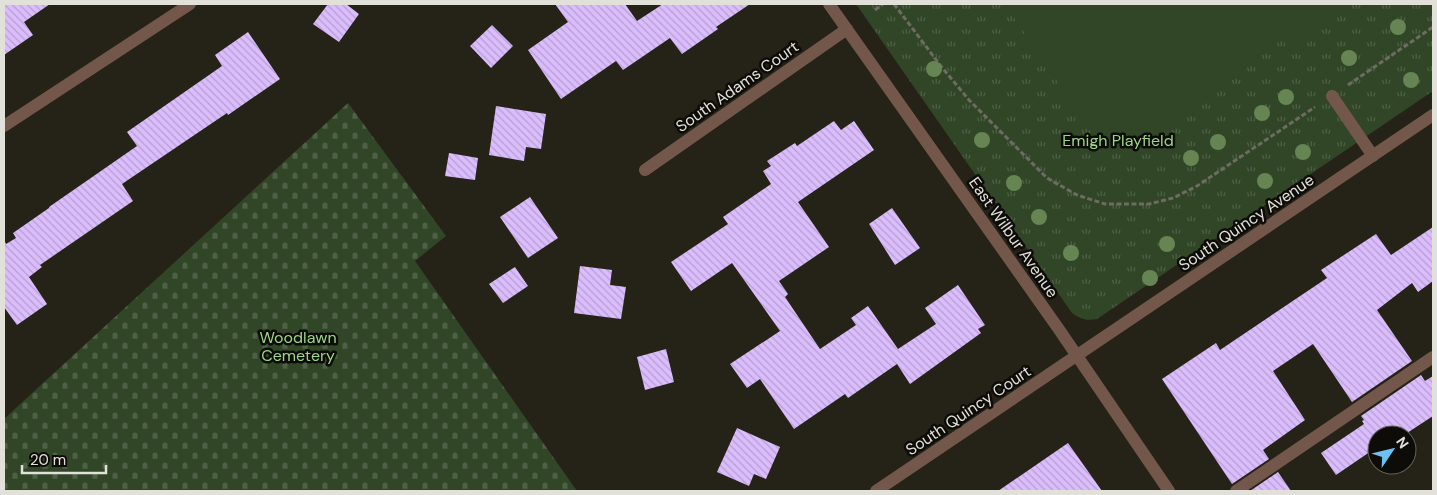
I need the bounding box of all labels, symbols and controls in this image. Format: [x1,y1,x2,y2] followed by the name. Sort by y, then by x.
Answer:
[672,36,803,137] street label: South Adams Court
[1062,130,1174,151] park label: Emigh Playfield
[1175,169,1318,276] street label: South Quincy Avenue
[964,173,1063,302] street label: East Wilbur Avenue
[259,327,337,366] park label: Woodlawn Cemetery
[902,361,1035,460] street label: South Quincy Court
[1367,425,1417,475] north arrow
[1392,433,1413,452] text: N
[22,442,106,474] scale bar
[30,450,66,470] text: 20 m

